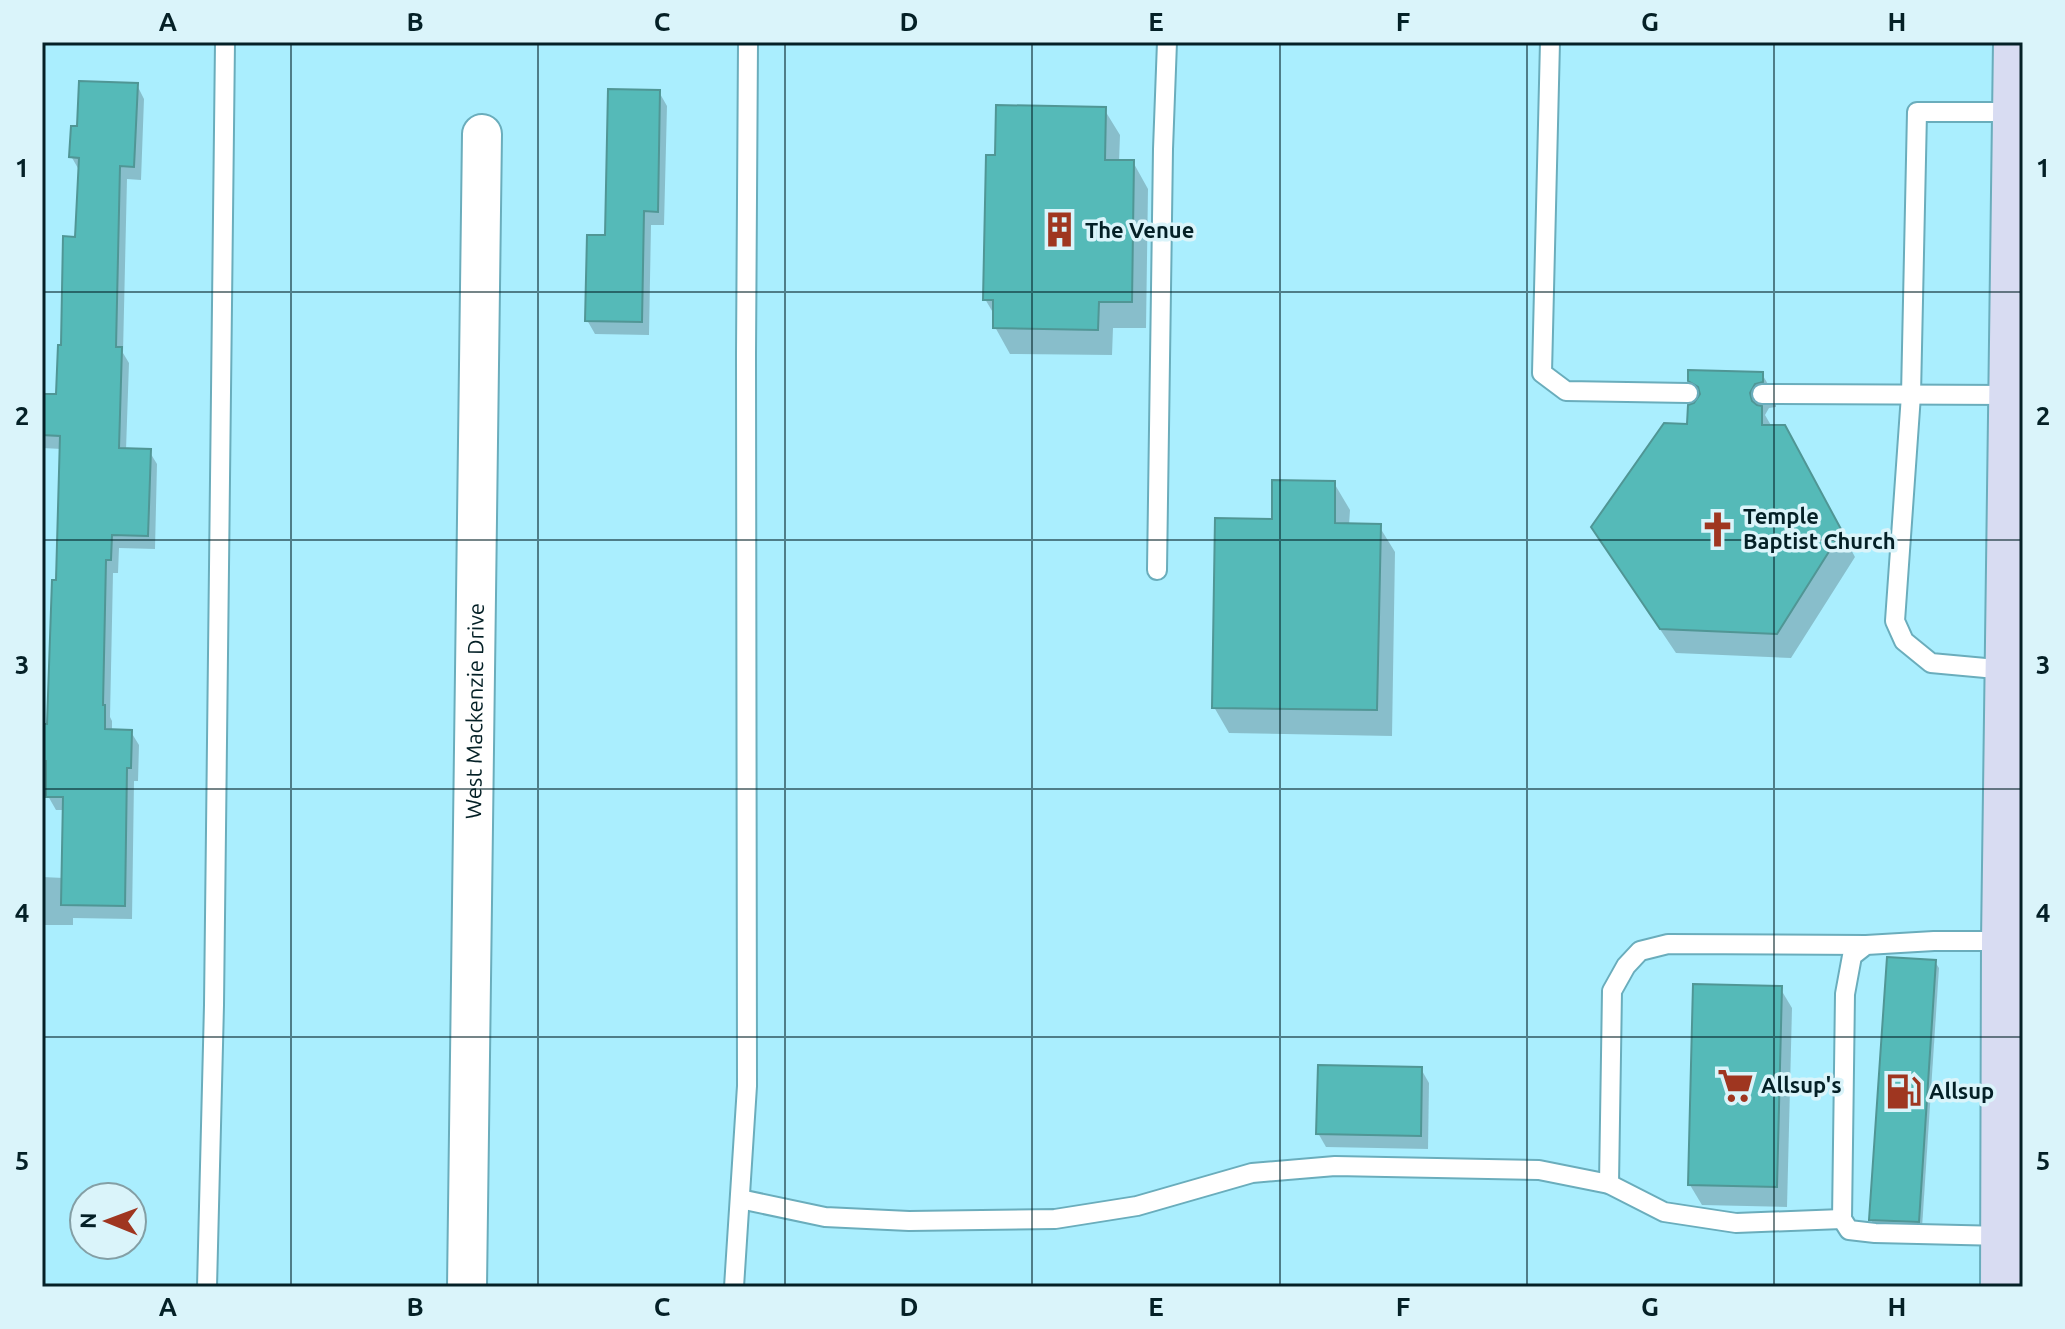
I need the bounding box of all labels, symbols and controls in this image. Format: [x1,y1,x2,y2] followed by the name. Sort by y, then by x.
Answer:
[159,7,178,36] text: A
[406,7,424,36] text: B
[654,7,671,36] text: C
[900,7,918,36] text: D
[1148,7,1164,36] text: E
[1396,7,1410,36] text: F
[1641,7,1659,36] text: G
[1888,7,1906,36] text: H
[15,153,29,182] text: 1
[2036,153,2050,182] text: 1
[1040,211,1078,249] building icon: The Venue
[1085,217,1194,242] place label: The Venue
[15,401,29,430] text: 2
[2036,401,2050,430] text: 2
[1743,503,1896,553] place label: Temple Baptist Church
[1698,510,1736,548] church icon: Temple Baptist Church
[460,603,488,819] street label: West Mackenzie Drive
[15,650,29,679] text: 3
[2036,650,2050,679] text: 3
[15,898,29,927] text: 4
[2036,898,2050,927] text: 4
[1716,1066,1754,1104] supermarket icon: Allsup's
[1761,1072,1842,1097] place label: Allsup's
[1884,1072,1922,1110] fuel station icon: Allsup
[1929,1078,1994,1103] place label: Allsup
[15,1146,29,1175] text: 5
[2036,1146,2050,1175] text: 5
[68,1181,148,1261] north arrow
[75,1212,100,1229] text: N
[159,1292,178,1321] text: A
[406,1292,424,1321] text: B
[654,1292,671,1321] text: C
[900,1292,918,1321] text: D
[1148,1292,1164,1321] text: E
[1396,1292,1410,1321] text: F
[1641,1292,1659,1321] text: G
[1888,1292,1906,1321] text: H

